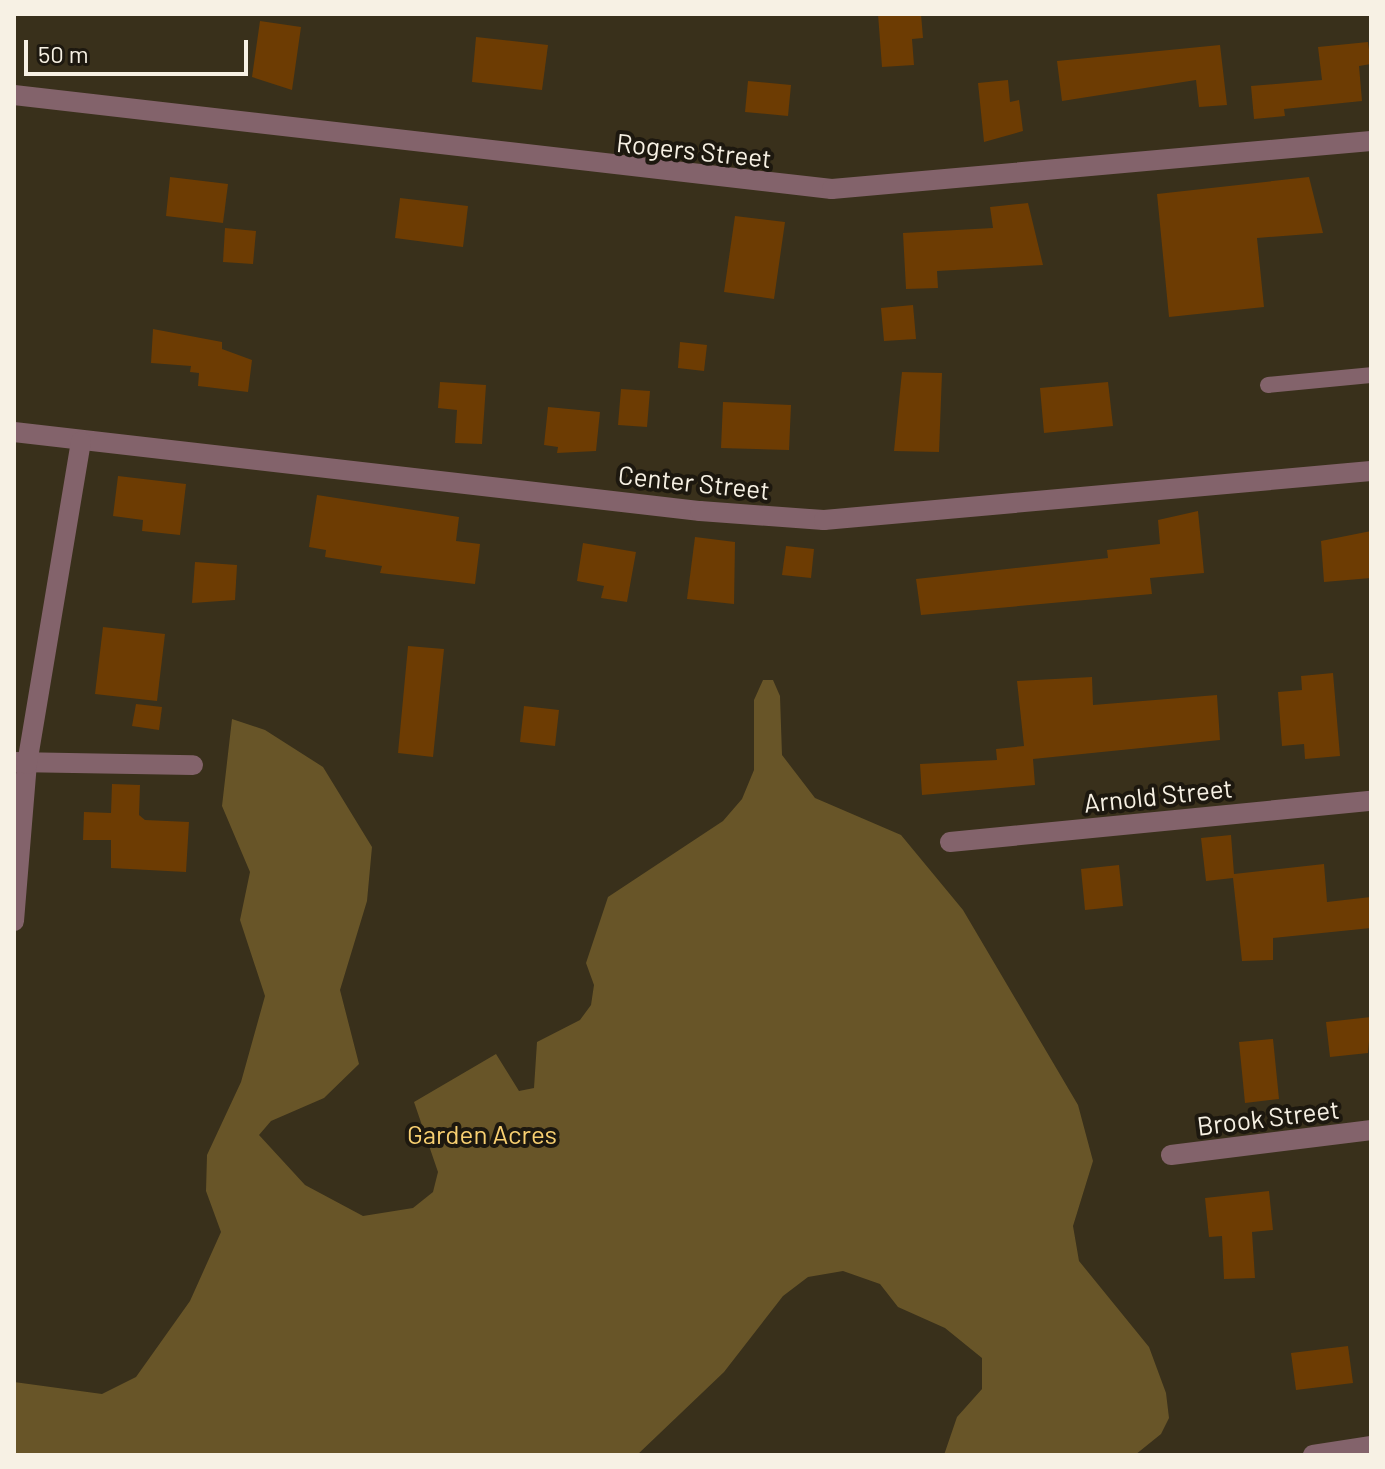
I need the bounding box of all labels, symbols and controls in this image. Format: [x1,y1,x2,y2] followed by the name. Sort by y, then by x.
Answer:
[28,24,252,74] scale bar
[38,39,89,68] text: 50 m
[615,126,773,174] street label: Rogers Street
[617,459,771,505] street label: Center Street
[1082,772,1234,818] street label: Arnold Street
[1195,1093,1341,1141] street label: Brook Street
[407,1118,557,1150] park label: Garden Acres

